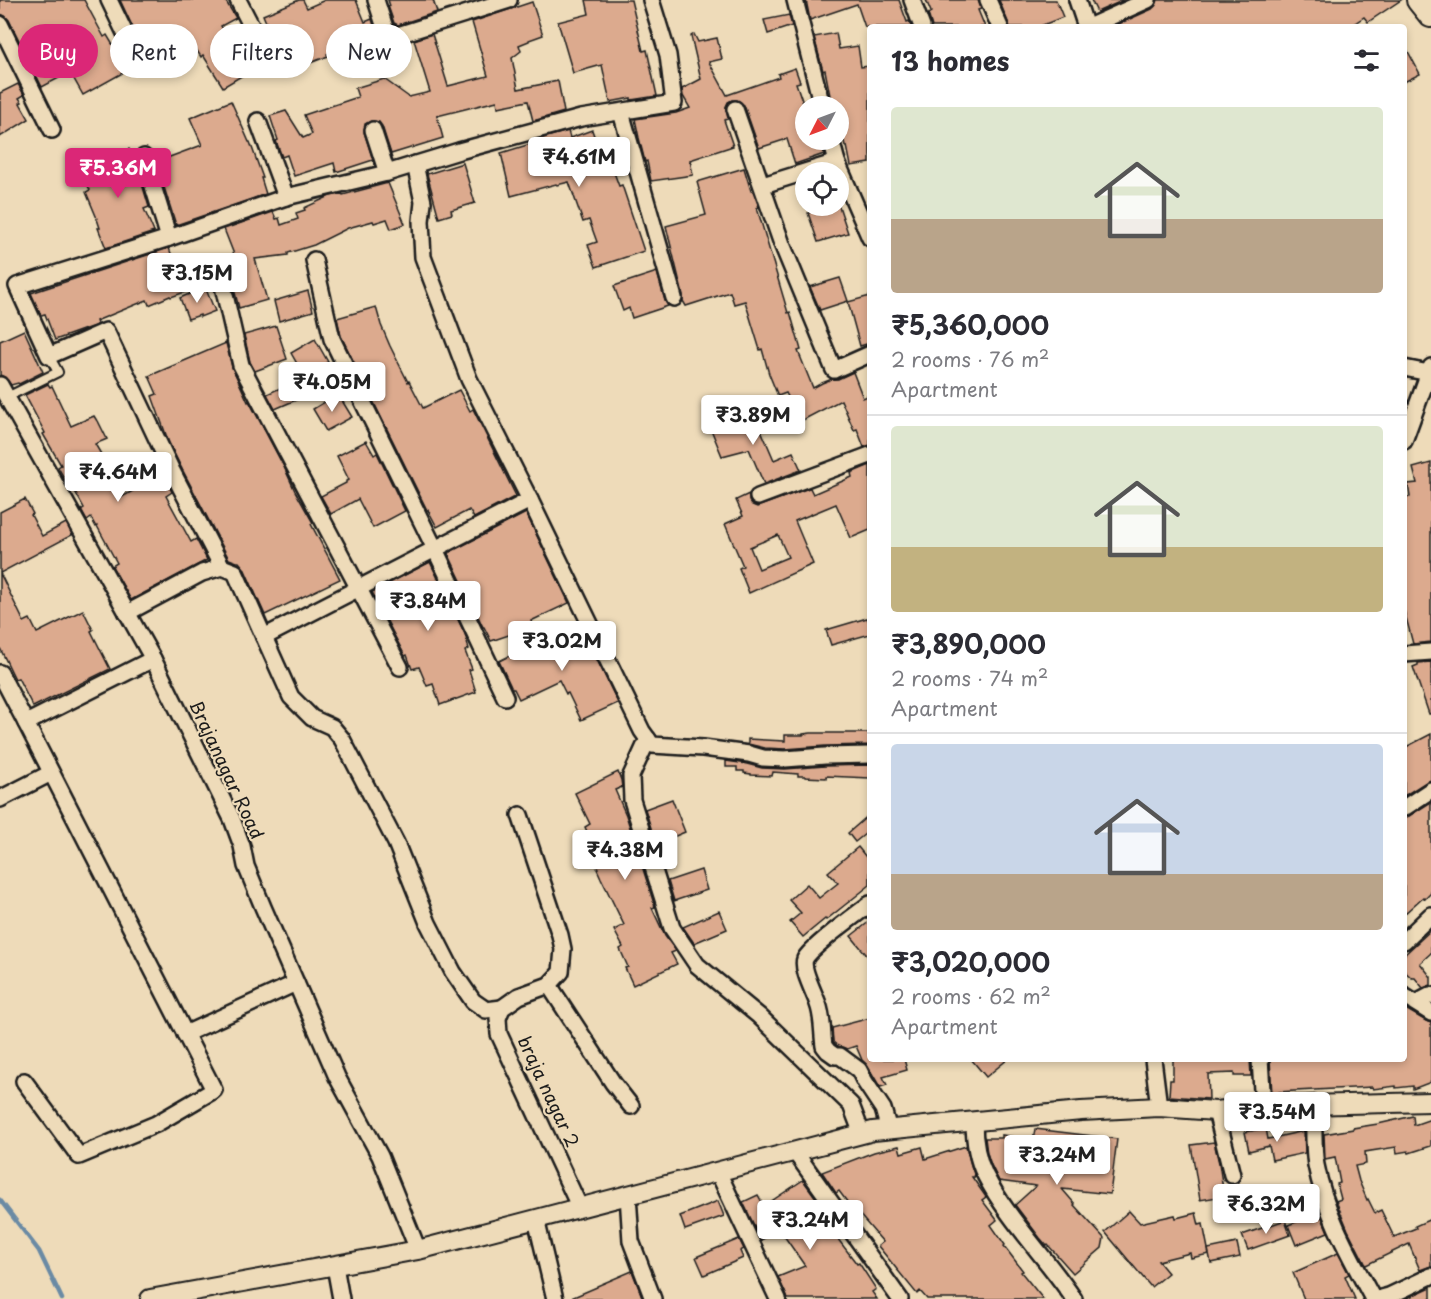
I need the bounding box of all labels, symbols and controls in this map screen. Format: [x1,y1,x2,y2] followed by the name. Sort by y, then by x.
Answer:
[18,24,98,78] chip: Buy
[110,24,198,78] chip: Rent
[210,24,314,78] chip: Filters
[326,24,412,78] chip: New
[891,41,1009,80] text: 13 homes
[1350,44,1383,77] icon: filters
[795,96,849,150] north arrow
[795,96,849,216] map controls
[530,137,628,188] pin: ₹4.61M
[542,141,616,171] text: ₹4.61M
[1083,146,1191,254] icon: home
[69,148,167,199] pin: ₹5.36M
[79,152,157,182] text: ₹5.36M
[795,162,849,216] button: locate
[148,253,246,304] pin: ₹3.15M
[161,257,233,287] text: ₹3.15M
[891,305,1049,344] text: ₹5,360,000
[891,344,1049,374] text: 2 rooms · 76 m²
[283,362,381,413] pin: ₹4.05M
[292,366,372,396] text: ₹4.05M
[891,374,998,404] text: Apartment
[704,395,802,446] pin: ₹3.89M
[715,399,791,429] text: ₹3.89M
[69,452,167,503] pin: ₹4.64M
[79,456,157,486] text: ₹4.64M
[1083,465,1191,573] icon: home
[379,581,477,632] pin: ₹3.84M
[389,585,467,615] text: ₹3.84M
[513,621,611,672] pin: ₹3.02M
[891,624,1046,663] text: ₹3,890,000
[522,625,602,655] text: ₹3.02M
[891,663,1048,693] text: 2 rooms · 74 m²
[891,693,998,723] text: Apartment
[183,695,271,843] street label: Brajanagar Road
[1083,783,1191,891] icon: home
[576,830,674,881] pin: ₹4.38M
[586,834,664,864] text: ₹4.38M
[891,942,1050,981] text: ₹3,020,000
[891,981,1051,1011] text: 2 rooms · 62 m²
[891,1011,998,1041] text: Apartment
[512,1031,587,1151] street label: braja nagar 2
[1228,1092,1326,1143] pin: ₹3.54M
[1238,1096,1316,1126] text: ₹3.54M
[1008,1135,1106,1186] pin: ₹3.24M
[1018,1139,1096,1169] text: ₹3.24M
[1217,1184,1315,1235] pin: ₹6.32M
[1227,1188,1305,1218] text: ₹6.32M
[761,1200,859,1251] pin: ₹3.24M
[771,1204,849,1234] text: ₹3.24M

